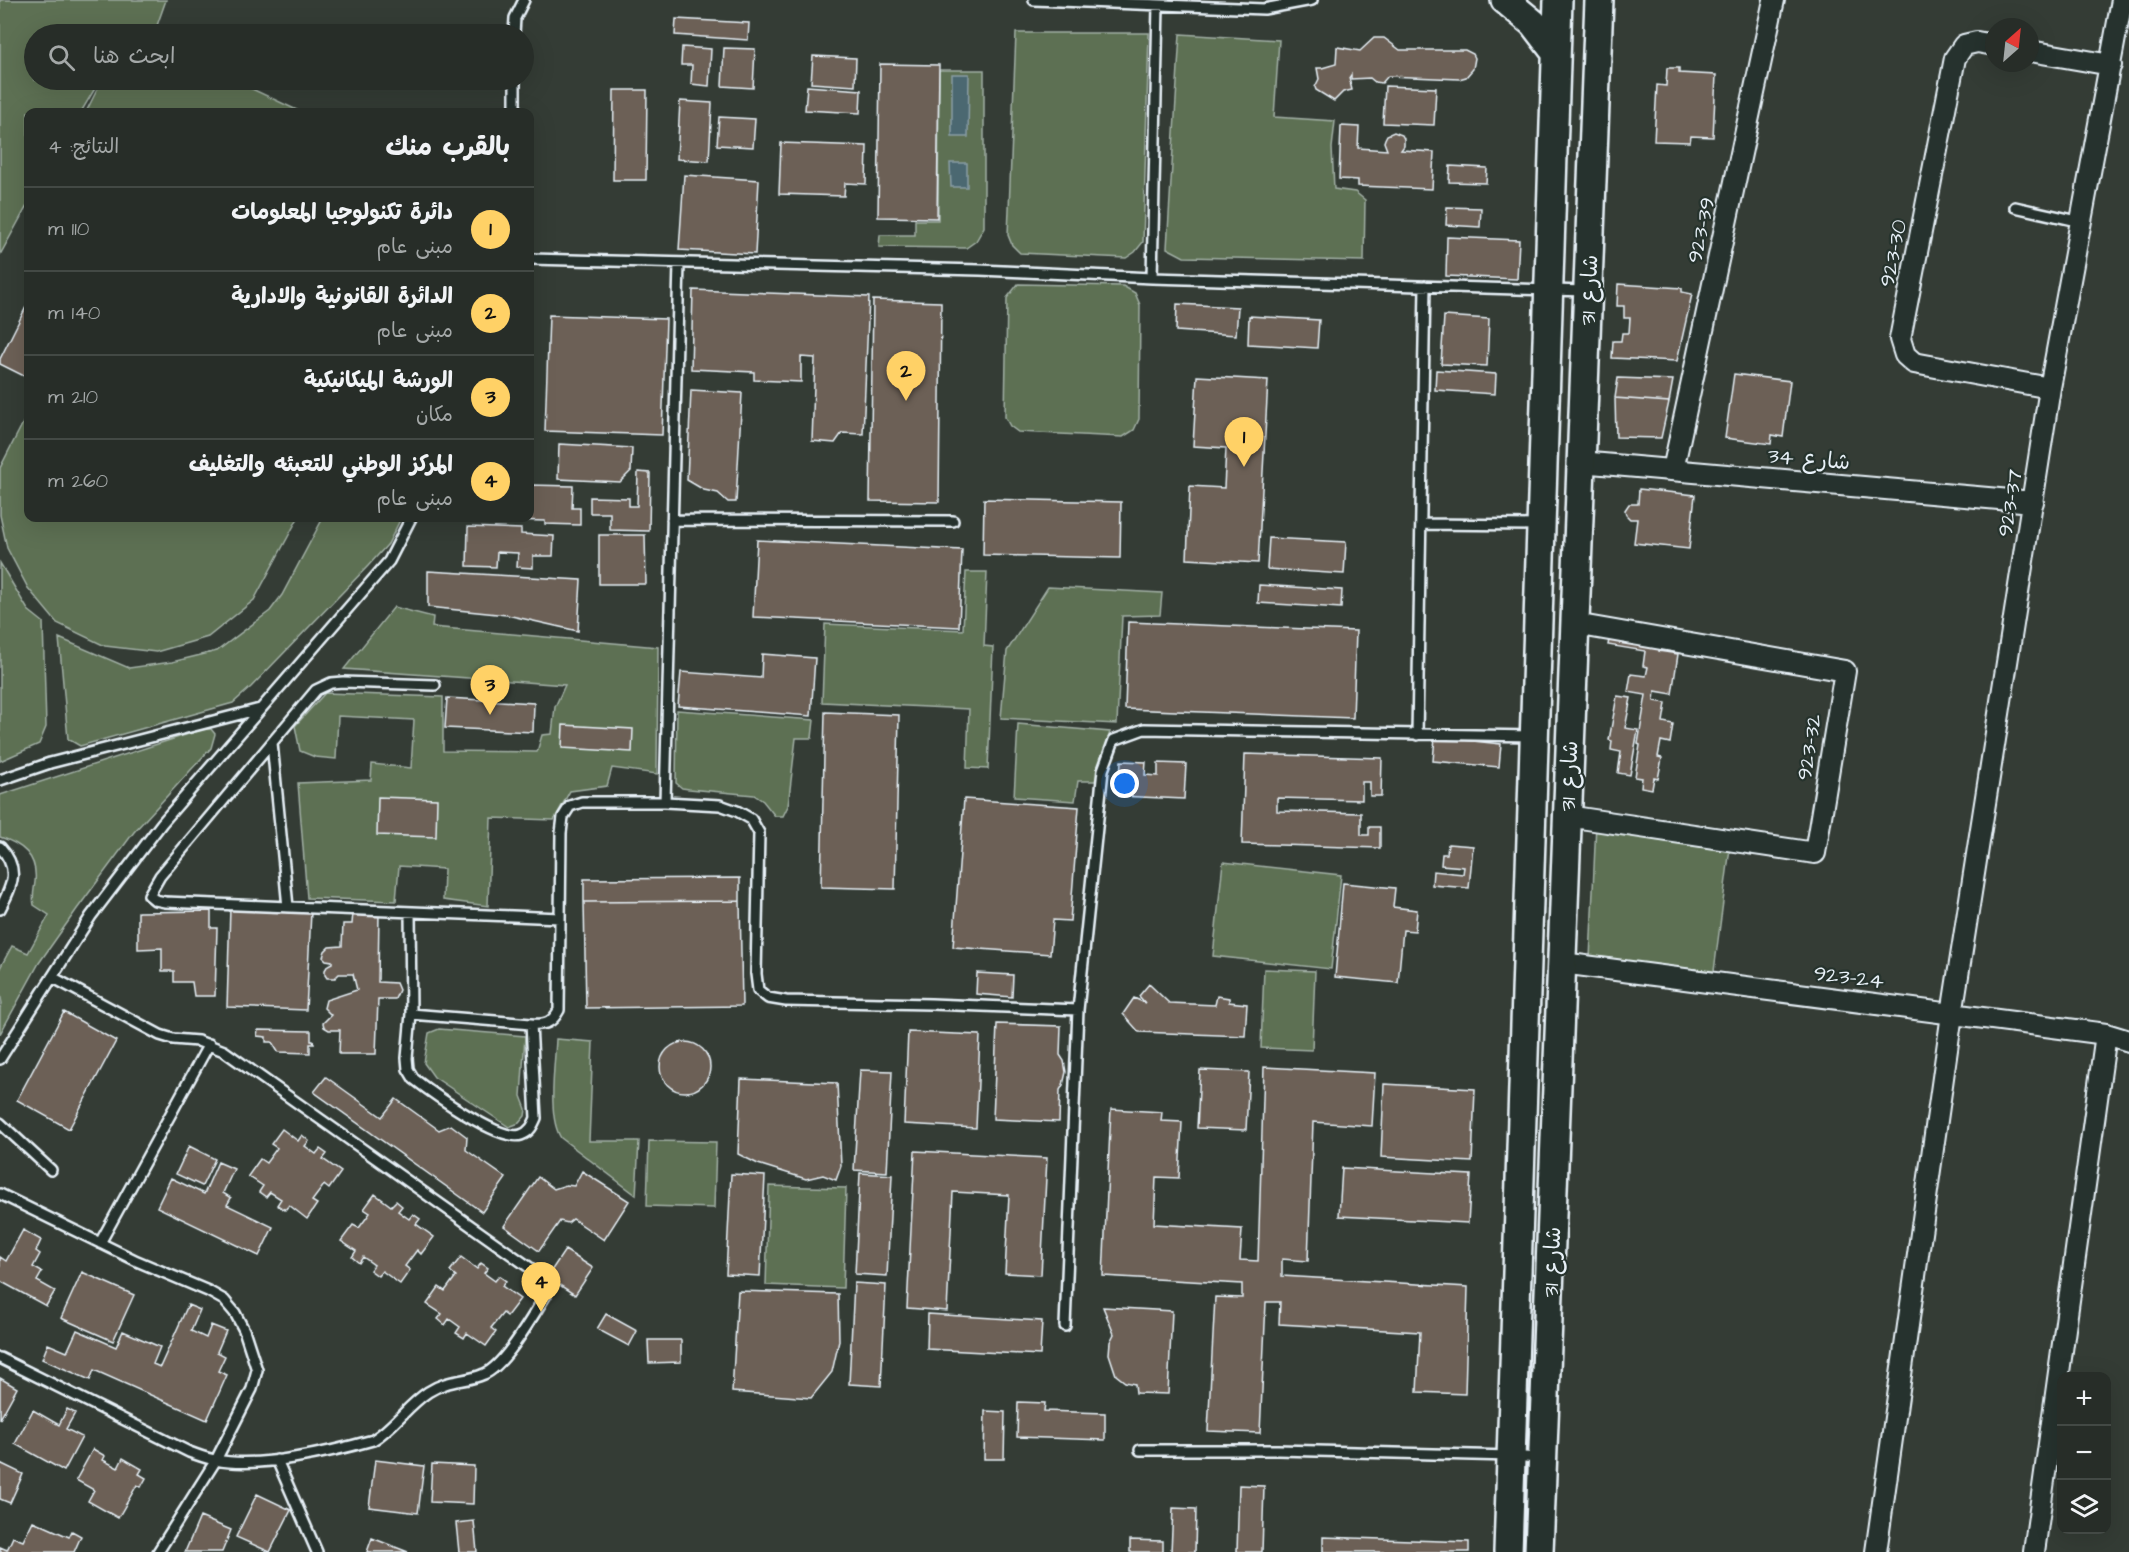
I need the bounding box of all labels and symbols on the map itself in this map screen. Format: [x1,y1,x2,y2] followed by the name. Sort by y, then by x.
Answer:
[1985,18,2039,72] north arrow
[1679,194,1724,266] street label: 923-39
[1872,217,1915,290] street label: 923-30
[1573,254,1606,326] street label: شارع 31
[886,352,926,401] pin: 2
[1224,418,1264,467] pin: 1
[1766,440,1851,479] street label: شارع 34
[1990,467,2031,539] street label: 923-37
[470,666,510,715] pin: 3
[1789,711,1830,783] street label: 923-32
[1553,740,1586,812] street label: شارع 31
[1110,769,1139,798] your location
[1812,958,1886,997] street label: 923-24
[1536,1226,1569,1298] street label: شارع 31
[522,1262,560,1312] pin: 4

